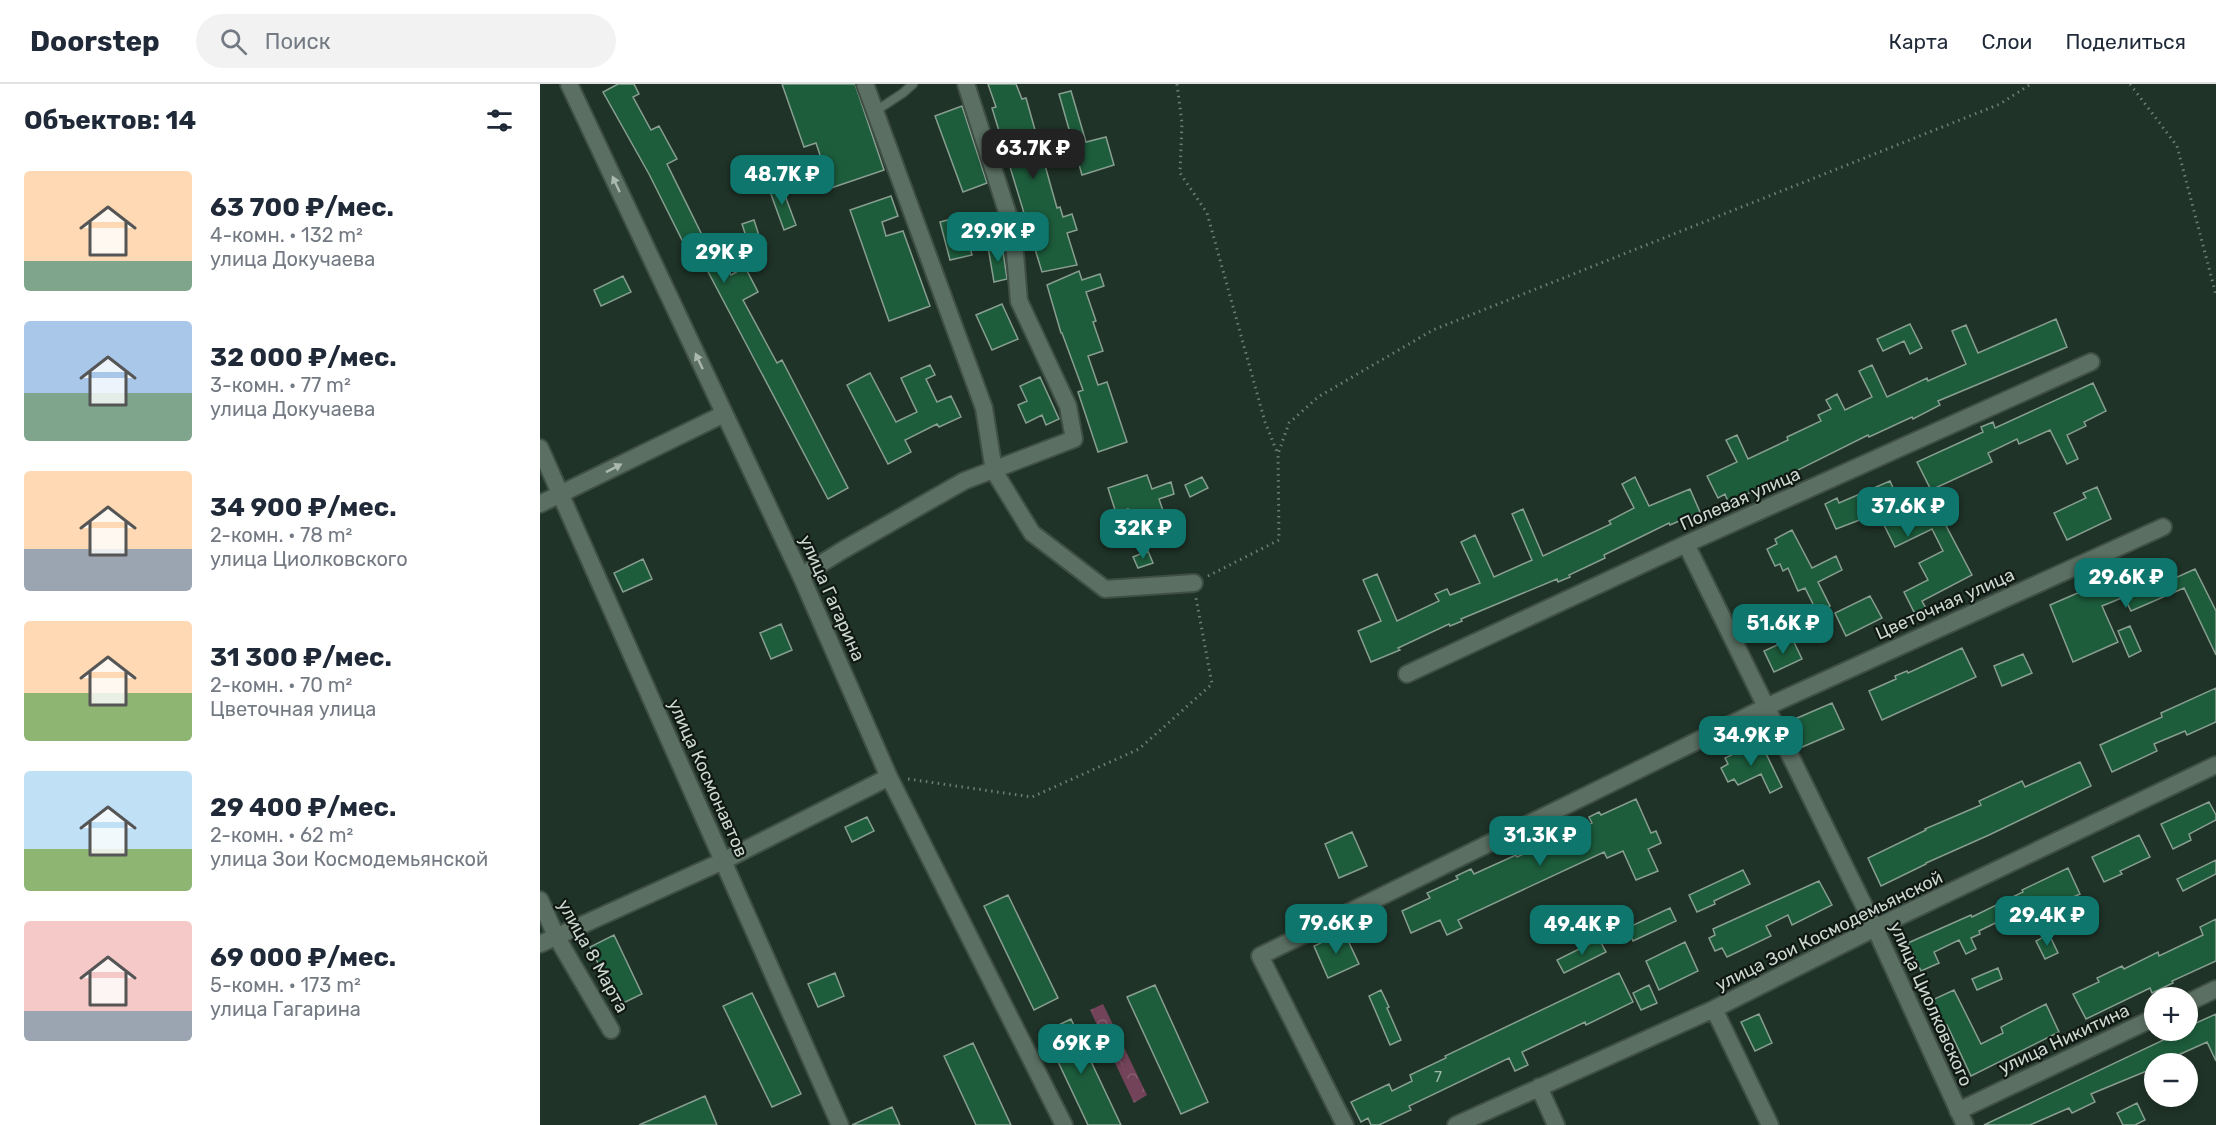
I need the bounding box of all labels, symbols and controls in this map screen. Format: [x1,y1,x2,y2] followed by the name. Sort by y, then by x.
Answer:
[196,14,616,68] search box
[30,25,160,58] text: Doorstep
[217,25,250,58] icon: search
[265,28,330,55] text: Поиск
[1888,29,1948,54] text: Карта
[1981,29,2032,54] text: Слои
[2065,29,2186,54] text: Поделиться
[483,104,516,137] icon: filters
[24,105,196,136] text: Объектов: 14
[978,129,1088,180] pin: 63.7K ₽
[996,136,1070,160] text: 63.7K ₽
[727,155,837,206] pin: 48.7K ₽
[744,162,820,186] text: 48.7K ₽
[612,176,621,193] one-way arrow
[210,192,394,223] text: 63 700 ₽/мес.
[72,195,144,267] icon: home
[943,212,1053,263] pin: 29.9K ₽
[961,219,1035,243] text: 29.9K ₽
[210,223,363,247] text: 4-комн. · 132 m²
[682,233,766,284] pin: 29K ₽
[695,240,753,264] text: 29K ₽
[210,247,375,271] text: улица Докучаева
[210,342,397,373] text: 32 000 ₽/мес.
[72,345,144,417] icon: home
[695,352,704,369] one-way arrow
[210,373,351,397] text: 3-комн. · 77 m²
[210,397,375,421] text: улица Докучаева
[1676,463,1804,535] street label: Полевая улица
[606,464,623,473] one-way arrow
[1853,487,1963,538] pin: 37.6K ₽
[210,492,397,523] text: 34 900 ₽/мес.
[1871,494,1945,518] text: 37.6K ₽
[72,495,144,567] icon: home
[1101,509,1185,560] pin: 32K ₽
[1114,516,1172,540] text: 32K ₽
[210,523,352,547] text: 2-комн. · 78 m²
[794,531,870,665] street label: улица Гагарина
[210,547,408,571] text: улица Циолковского
[2071,558,2181,609] pin: 29.6K ₽
[1872,563,2018,645] street label: Цветочная улица
[2088,565,2164,589] text: 29.6K ₽
[1728,604,1838,655] pin: 51.6K ₽
[1746,611,1820,635] text: 51.6K ₽
[210,642,392,673] text: 31 300 ₽/мес.
[72,645,144,717] icon: home
[210,673,352,697] text: 2-комн. · 70 m²
[663,696,753,860] street label: улица Космонавтов
[210,697,376,721] text: Цветочная улица
[1696,716,1806,767] pin: 34.9K ₽
[1713,723,1789,747] text: 34.9K ₽
[210,792,396,823] text: 29 400 ₽/мес.
[72,795,144,867] icon: home
[1485,816,1595,867] pin: 31.3K ₽
[210,823,353,847] text: 2-комн. · 62 m²
[1503,823,1577,847] text: 31.3K ₽
[210,847,488,871] text: улица Зои Космодемьянской
[1712,866,1946,996] street label: улица Зои Космодемьянской
[553,895,633,1017] street label: улица 8 Марта
[1992,896,2102,947] pin: 29.4K ₽
[2009,903,2085,927] text: 29.4K ₽
[1281,904,1391,955] pin: 79.6K ₽
[1527,905,1637,956] pin: 49.4K ₽
[1299,911,1373,935] text: 79.6K ₽
[1544,912,1620,936] text: 49.4K ₽
[1885,918,1977,1090] street label: улица Циолковского
[210,942,396,973] text: 69 000 ₽/мес.
[72,945,144,1017] icon: home
[210,973,361,997] text: 5-комн. · 173 m²
[2144,987,2198,1107] map controls
[2144,987,2198,1041] button: +
[210,997,361,1021] text: улица Гагарина
[1995,999,2133,1079] street label: улица Никитина
[1039,1024,1123,1075] pin: 69K ₽
[1052,1031,1110,1055] text: 69K ₽
[2144,1053,2198,1107] button: −
[1434,1068,1442,1086] house number: 7

